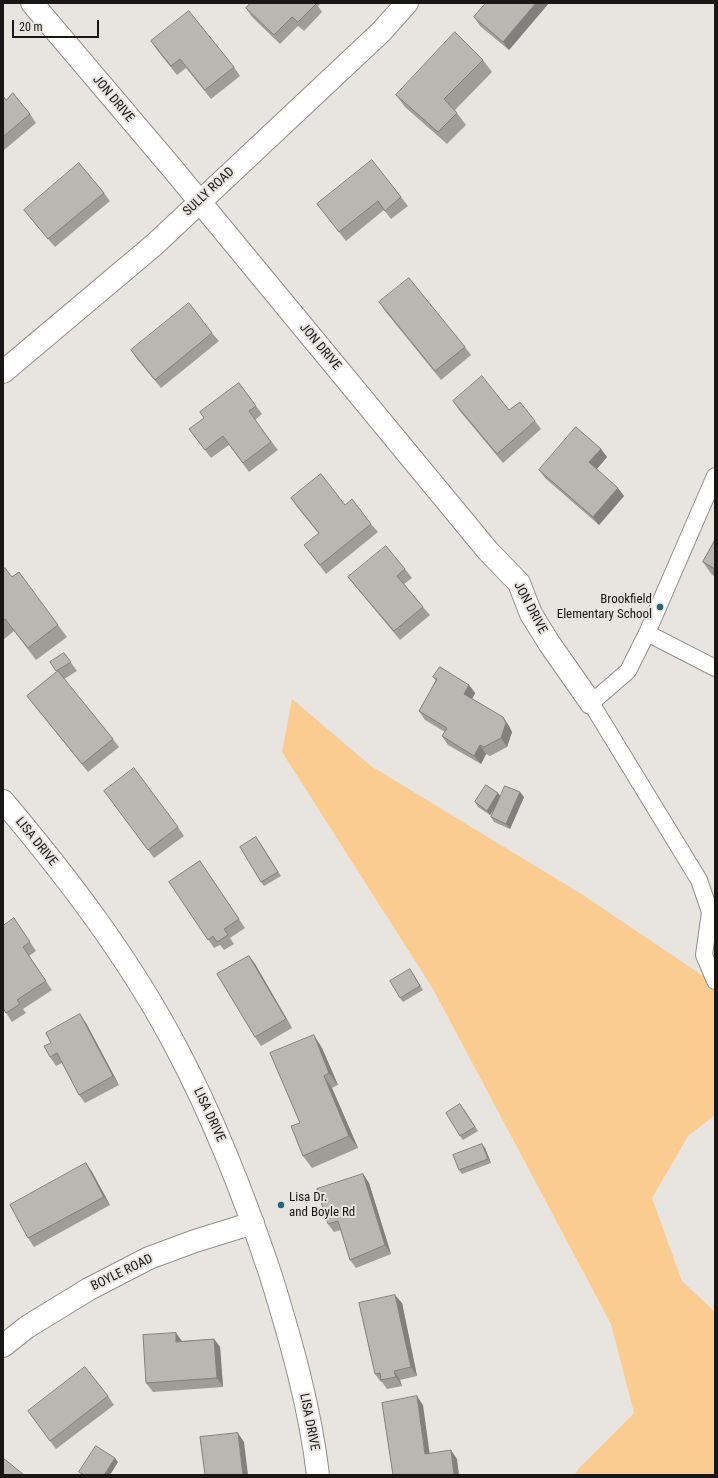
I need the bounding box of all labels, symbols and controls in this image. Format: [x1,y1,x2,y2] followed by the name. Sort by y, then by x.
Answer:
[14,12,101,38] scale bar
[19,20,43,34] text: 20 m
[89,72,137,126] street label: JON DRIVE
[180,164,238,220] street label: SULLY ROAD
[296,320,344,374] street label: JON DRIVE
[510,579,550,637] street label: JON DRIVE
[557,592,652,623] place label: Brookfield Elementary School
[655,602,665,612] marker: Brookfield Elementary School
[12,815,60,869] street label: LISA DRIVE
[190,1085,228,1145] street label: LISA DRIVE
[289,1190,355,1221] place label: Lisa Dr. and Boyle Rd
[276,1200,286,1210] marker: Lisa Dr. and Boyle Rd
[89,1251,155,1295] street label: BOYLE ROAD
[296,1392,322,1452] street label: LISA DRIVE

